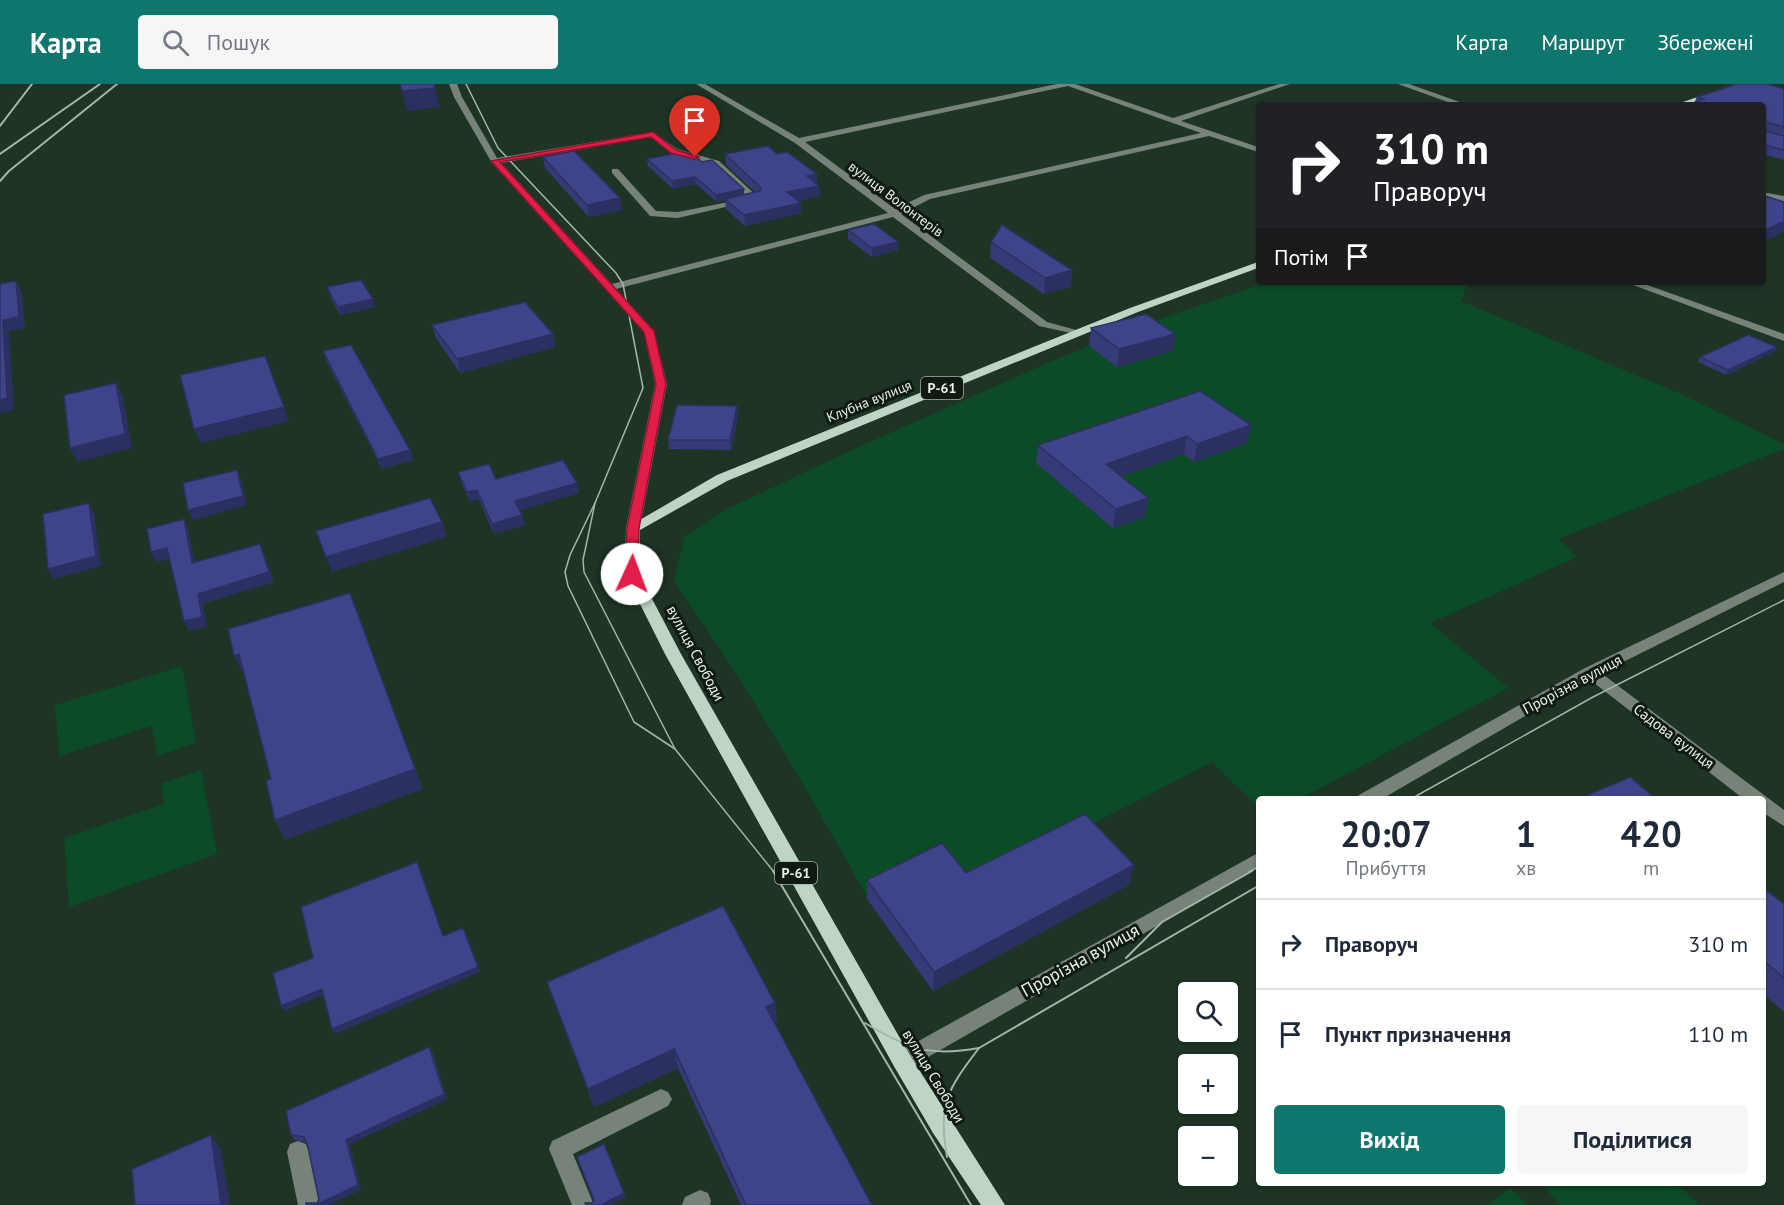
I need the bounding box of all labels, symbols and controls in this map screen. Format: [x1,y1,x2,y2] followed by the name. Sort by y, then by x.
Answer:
[138,15,558,69] search box
[30,24,102,61] text: Карта
[159,26,192,59] icon: search
[207,28,270,56] text: Пошук
[1455,29,1508,56] text: Карта
[1541,29,1624,56] text: Маршрут
[1657,29,1754,56] text: Збережені
[669,95,720,157] pin
[678,104,711,137] icon: arrive
[1373,121,1489,176] text: 310 m
[1274,126,1352,204] icon: right
[845,157,947,241] street label: вулиця Волонтерів
[1373,174,1487,208] text: Праворуч
[1341,240,1374,273] icon: arrive
[1274,243,1329,271] text: Потім
[824,376,914,426] street label: Клубна вулиця
[921,377,963,399] road number: Р-61
[600,542,664,606] position arrow
[663,602,729,704] street label: вулиця Свободи
[1519,650,1625,718] street label: Прорізна вулиця
[1630,699,1718,773] street label: Садова вулиця
[1340,810,1432,857] text: 20:07
[1516,810,1536,857] text: 1
[1620,810,1682,857] text: 420
[1345,855,1426,881] text: Прибуття
[1516,855,1536,881] text: хв
[1643,855,1659,881] text: m
[775,862,817,884] road number: Р-61
[1017,918,1143,1002] street label: Прорізна вулиця
[1274,928,1307,961] icon: right
[1325,930,1418,958] text: Праворуч
[1688,930,1748,958] text: 310 m
[1178,982,1238,1186] map controls
[1178,982,1238,1042] button: search
[1274,1018,1307,1051] icon: arrive
[1325,1020,1511,1048] text: Пункт призначення
[1688,1020,1748,1048] text: 110 m
[899,1026,969,1126] street label: вулиця Свободи
[1178,1054,1238,1114] button: +
[1274,1105,1505,1174] button: Вихід
[1517,1105,1748,1174] button: Поділитися
[1178,1126,1238,1186] button: −

